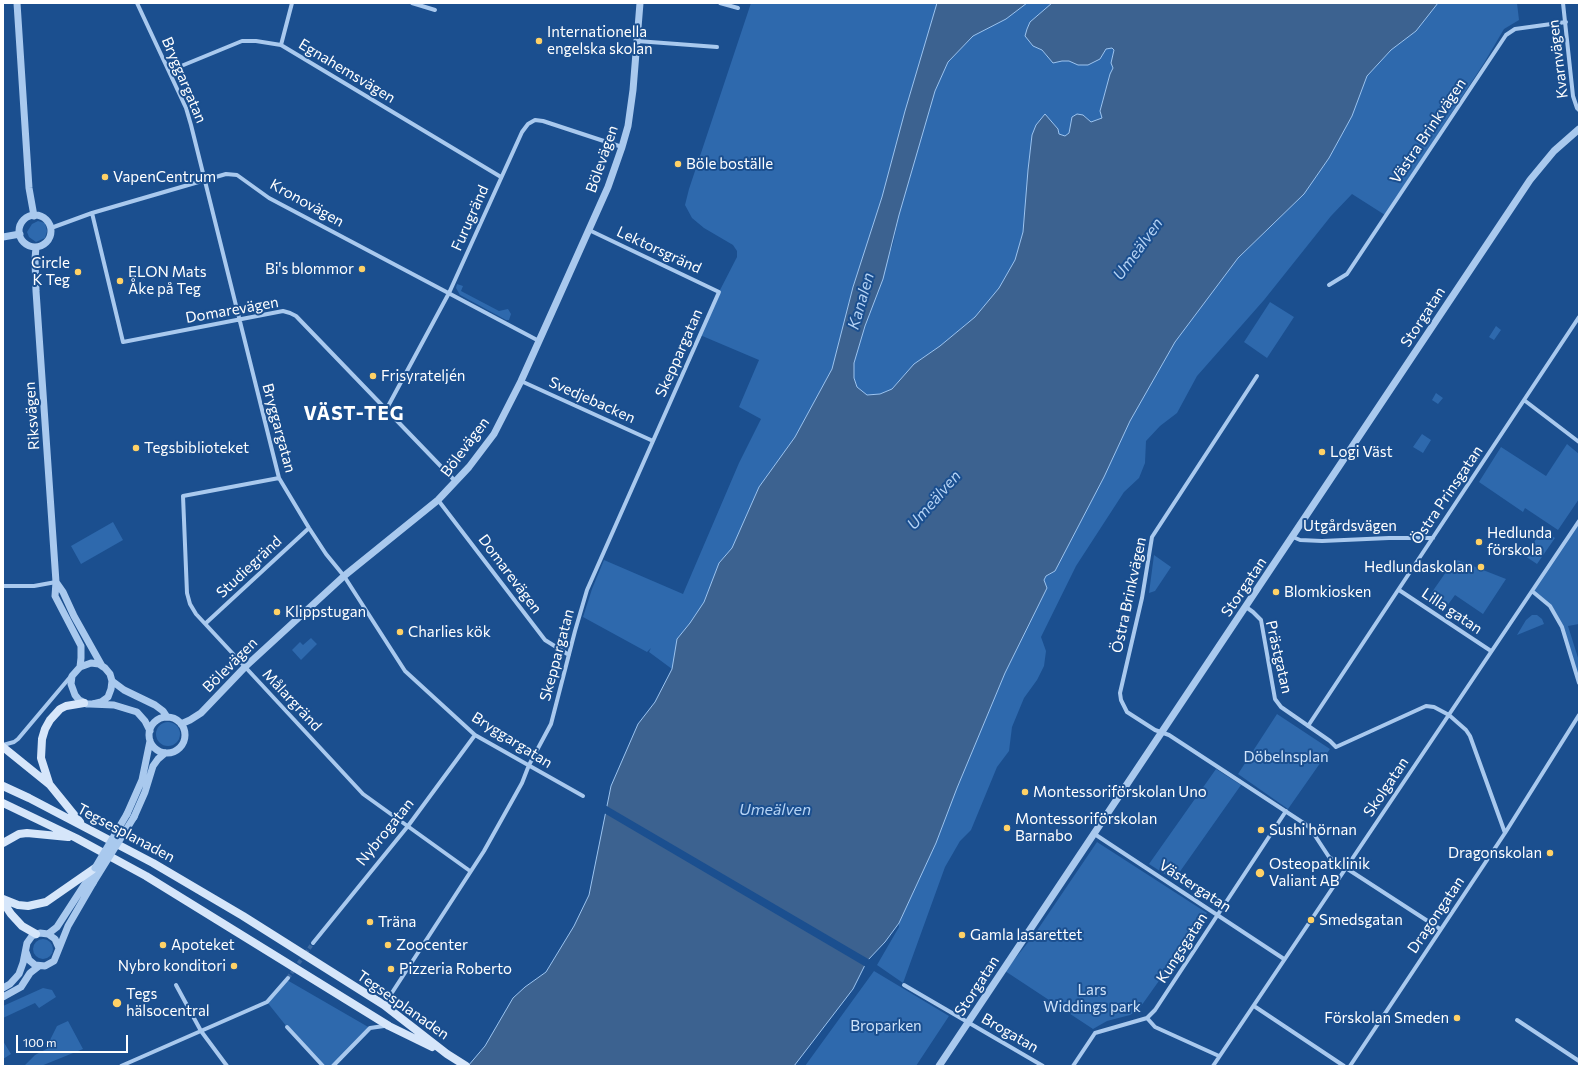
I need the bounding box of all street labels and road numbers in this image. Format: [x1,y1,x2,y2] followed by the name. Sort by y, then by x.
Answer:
[1544,19,1572,99] street label: Kvarnvägen
[158,34,210,126] street label: Bryggargatan
[295,35,399,107] street label: Egnahemsvägen
[1386,75,1470,187] street label: Västra Brinkvägen
[582,123,622,195] street label: Bölevägen
[267,175,347,231] street label: Kronovägen
[448,182,492,254] street label: Furugränd
[614,223,704,277] street label: Lektorsgränd
[1397,284,1449,350] street label: Storgatan
[184,293,280,327] street label: Domarevägen
[652,306,706,400] street label: Skeppargatan
[546,373,638,427] street label: Svedjebacken
[21,381,43,451] street label: Riksvägen
[258,381,300,475] street label: Bryggargatan
[437,414,493,480] street label: Bölevägen
[1407,442,1487,548] street label: Östra Prinsgatan
[1303,517,1397,535] street label: Utgårdsvägen
[474,531,546,617] street label: Domarevägen
[213,532,285,602] street label: Studiegränd
[1108,536,1150,654] street label: Östra Brinkvägen
[1217,554,1271,620] street label: Storgatan
[1418,584,1486,638] street label: Lilla gatan
[536,607,578,703] street label: Skeppargatan
[1262,619,1296,695] street label: Prästgatan
[199,634,261,696] street label: Bölevägen
[259,665,325,735] street label: Målargränd
[468,708,556,772] street label: Bryggargatan
[1360,754,1412,820] street label: Skolgatan
[352,795,418,869] street label: Nybrogatan
[74,800,178,866] street label: Tegsesplanaden
[1155,856,1235,916] street label: Västergatan
[1404,873,1468,957] street label: Dragongatan
[1153,909,1211,987] street label: Kungsgatan
[951,953,1003,1019] street label: Storgatan
[354,967,452,1043] street label: Tegsesplanaden
[978,1009,1042,1057] street label: Brogatan

